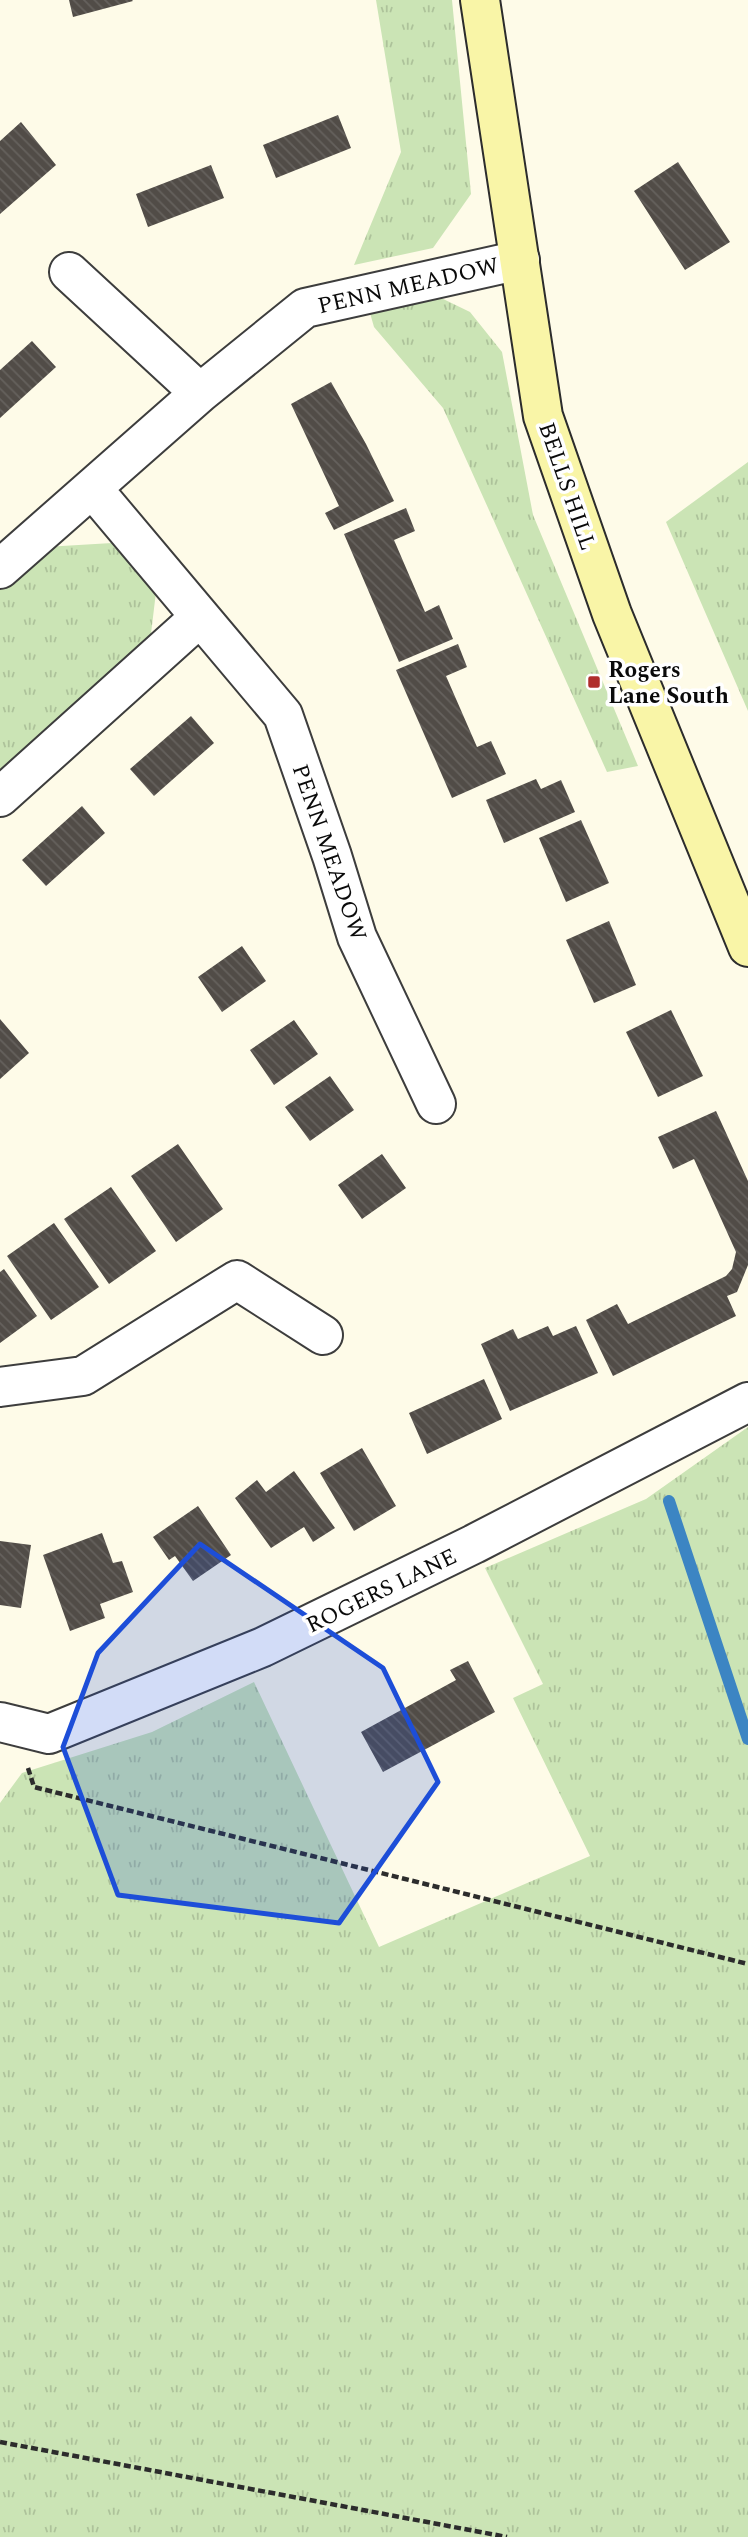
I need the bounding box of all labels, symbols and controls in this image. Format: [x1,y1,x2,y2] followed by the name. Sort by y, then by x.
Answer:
[314,249,503,324] street label: PENN MEADOW
[528,418,605,555] street label: BELLS HILL
[608,653,729,714] place label: Rogers Lane South
[586,674,602,690] marker: Rogers Lane South
[282,759,375,946] street label: PENN MEADOW
[300,1540,463,1643] street label: ROGERS LANE

